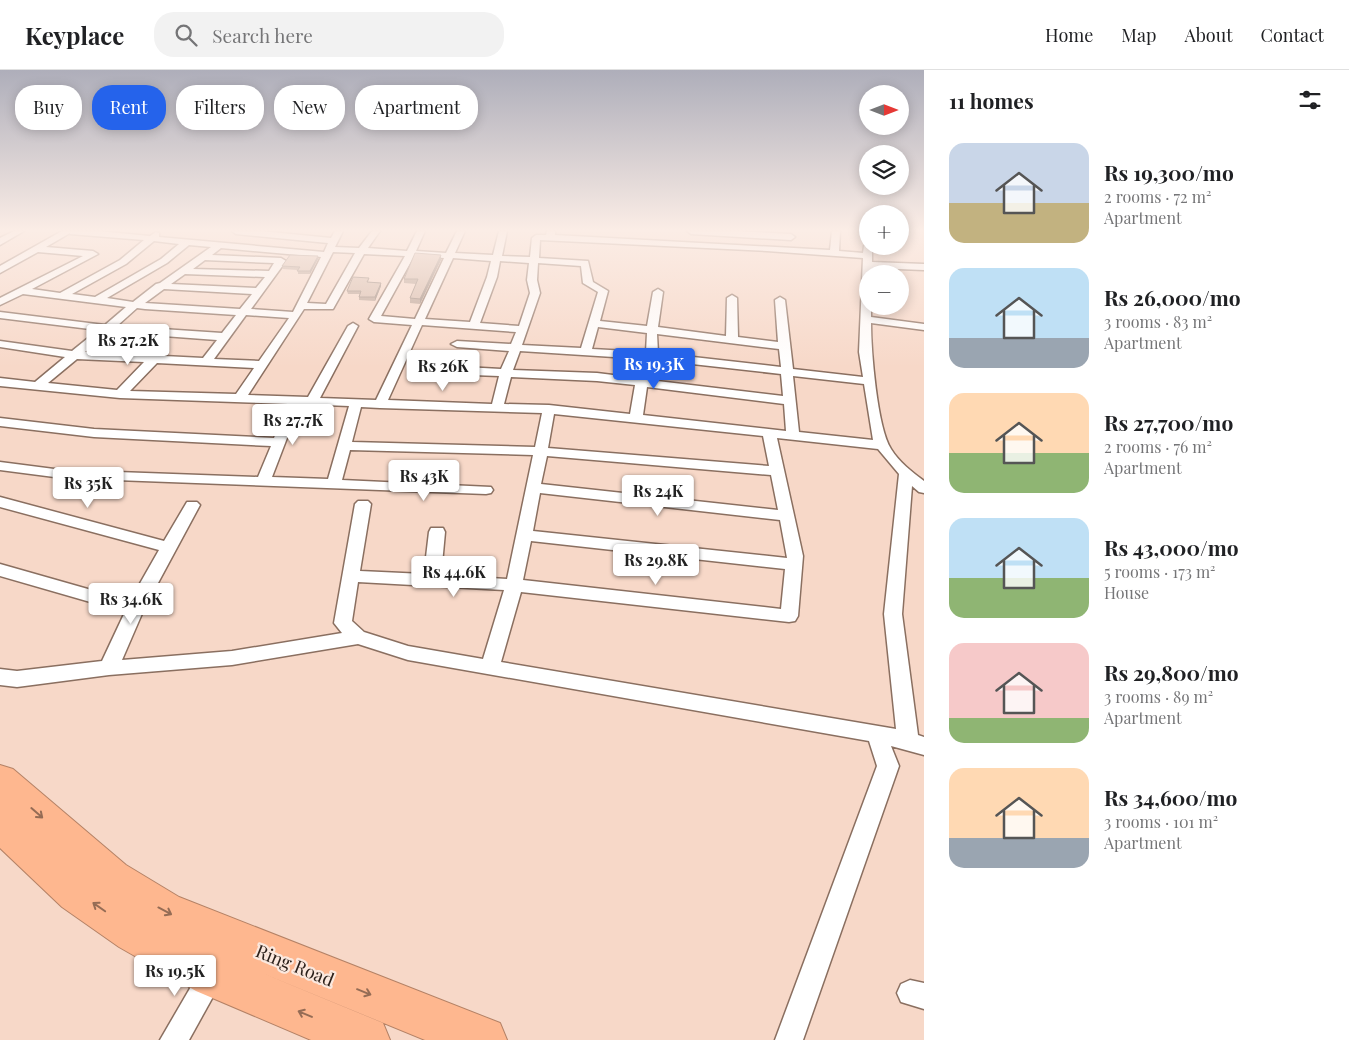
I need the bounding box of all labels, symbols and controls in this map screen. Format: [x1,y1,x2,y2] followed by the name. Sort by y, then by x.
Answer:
[154,12,504,57] search box
[25,19,124,51] text: Keyplace
[172,21,200,49] icon: search
[212,22,313,48] text: Search here
[1045,23,1093,47] text: Home
[1121,23,1156,47] text: Map
[1184,23,1233,47] text: About
[1261,23,1324,47] text: Contact
[15,85,82,130] chip: Buy
[92,85,166,130] chip: Rent
[176,85,264,130] chip: Filters
[274,85,345,130] chip: New
[355,85,478,130] chip: Apartment
[859,85,909,135] north arrow
[859,85,909,315] map controls
[949,86,1034,114] text: 11 homes
[1296,86,1324,114] icon: filters
[859,145,909,195] button: layers
[1104,158,1234,186] text: Rs 19,300/mo
[989,163,1049,223] icon: home
[1104,186,1211,207] text: 2 rooms · 72 m²
[859,205,909,255] button: +
[1104,207,1182,228] text: Apartment
[859,265,909,315] button: −
[1104,283,1241,311] text: Rs 26,000/mo
[989,288,1049,348] icon: home
[1104,311,1212,332] text: 3 rooms · 83 m²
[76,324,180,366] pin: Rs 27.2K
[97,329,159,350] text: Rs 27.2K
[1104,332,1182,353] text: Apartment
[602,348,706,390] pin: Rs 19.3K
[402,350,484,392] pin: Rs 26K
[624,353,684,374] text: Rs 19.3K
[418,355,468,376] text: Rs 26K
[241,404,345,446] pin: Rs 27.7K
[1104,408,1233,436] text: Rs 27,700/mo
[263,409,323,430] text: Rs 27.7K
[989,413,1049,473] icon: home
[1104,436,1212,457] text: 2 rooms · 76 m²
[1104,457,1182,478] text: Apartment
[383,460,465,502] pin: Rs 43K
[399,465,449,486] text: Rs 43K
[47,466,129,509] pin: Rs 35K
[64,472,112,493] text: Rs 35K
[617,474,699,517] pin: Rs 24K
[633,480,683,501] text: Rs 24K
[1104,533,1239,561] text: Rs 43,000/mo
[989,538,1049,598] icon: home
[604,544,708,586] pin: Rs 29.8K
[624,549,688,570] text: Rs 29.8K
[402,556,506,598] pin: Rs 44.6K
[422,561,486,582] text: Rs 44.6K
[1104,561,1216,582] text: 5 rooms · 173 m²
[79,582,183,625] pin: Rs 34.6K
[1104,582,1149,603] text: House
[99,588,163,609] text: Rs 34.6K
[1104,658,1239,686] text: Rs 29,800/mo
[989,663,1049,723] icon: home
[1104,686,1213,707] text: 3 rooms · 89 m²
[1104,707,1182,728] text: Apartment
[1104,783,1237,811] text: Rs 34,600/mo
[989,788,1049,848] icon: home
[30,807,43,818] one-way arrow
[1104,811,1218,832] text: 3 rooms · 101 m²
[1104,832,1182,853] text: Apartment
[92,902,106,912] one-way arrow
[157,907,172,916] one-way arrow
[252,938,338,992] street label: Ring Road
[123,954,227,997] pin: Rs 19.5K
[145,960,205,981] text: Rs 19.5K
[356,988,371,998] one-way arrow
[298,1009,313,1019] one-way arrow

